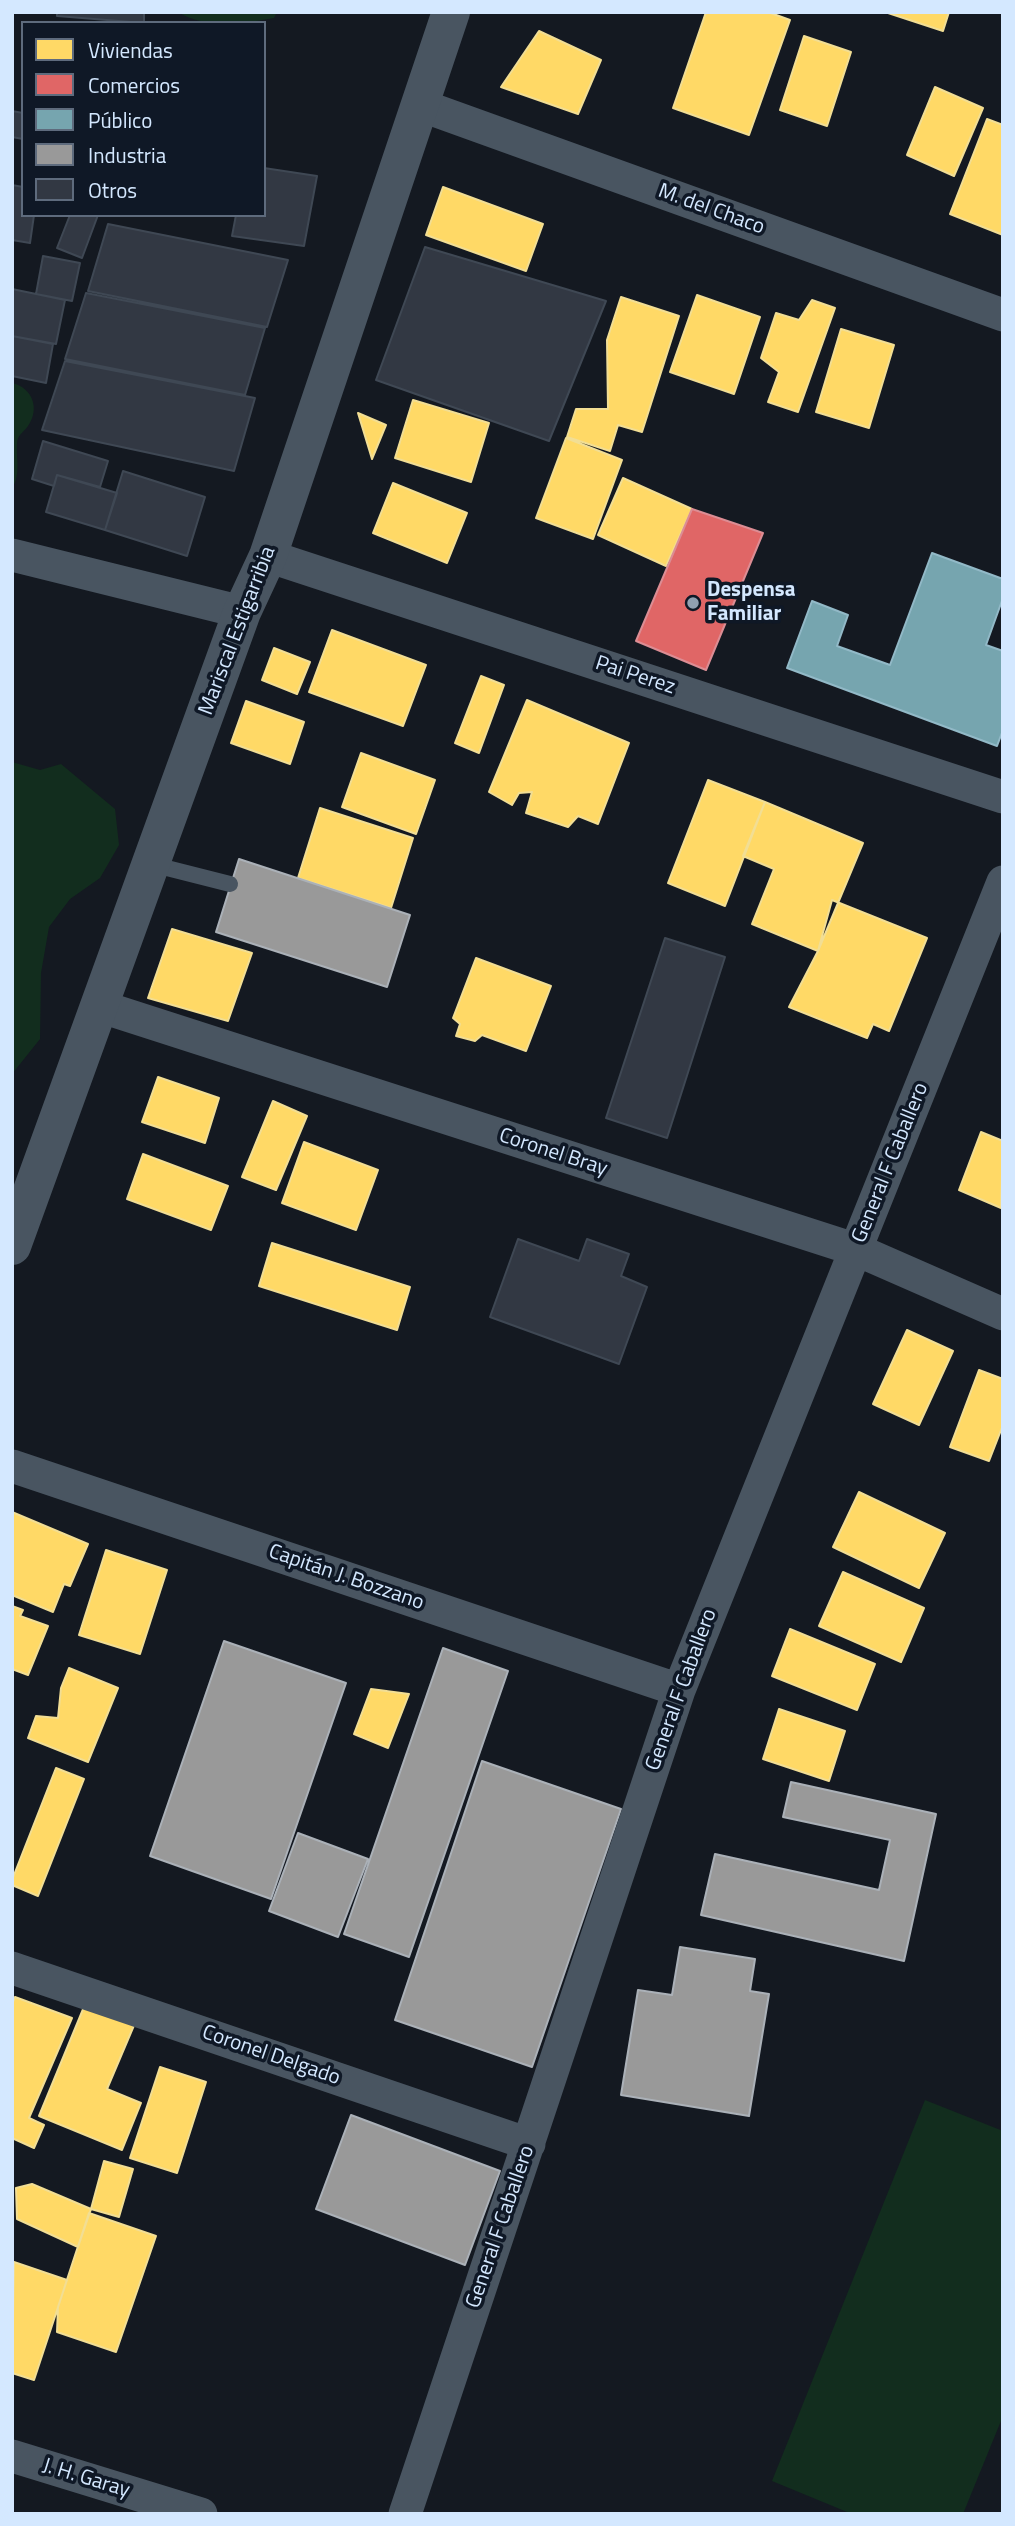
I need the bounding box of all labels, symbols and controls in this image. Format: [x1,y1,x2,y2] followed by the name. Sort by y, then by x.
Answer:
[21,21,266,217] legend
[88,34,173,66] text: Viviendas
[88,69,180,101] text: Comercios
[88,104,152,136] text: Público
[88,139,166,171] text: Industria
[88,174,137,206] text: Otros
[654,179,768,241] street label: M. del Chaco
[194,543,282,719] street label: Mariscal Estigarribia
[707,578,795,628] place label: Despensa Familiar
[685,595,701,611] marker: Despensa Familiar
[592,651,678,701] street label: Pai Perez
[847,1079,935,1247] street label: General F Caballero
[496,1124,610,1182] street label: Coronel Bray
[265,1540,427,1616] street label: Capitán J. Bozzano
[641,1606,723,1774] street label: General F Caballero
[199,2021,343,2091] street label: Coronel Delgado
[461,2142,541,2312] street label: General F Caballero
[39,2454,133,2504] street label: J. H. Garay

